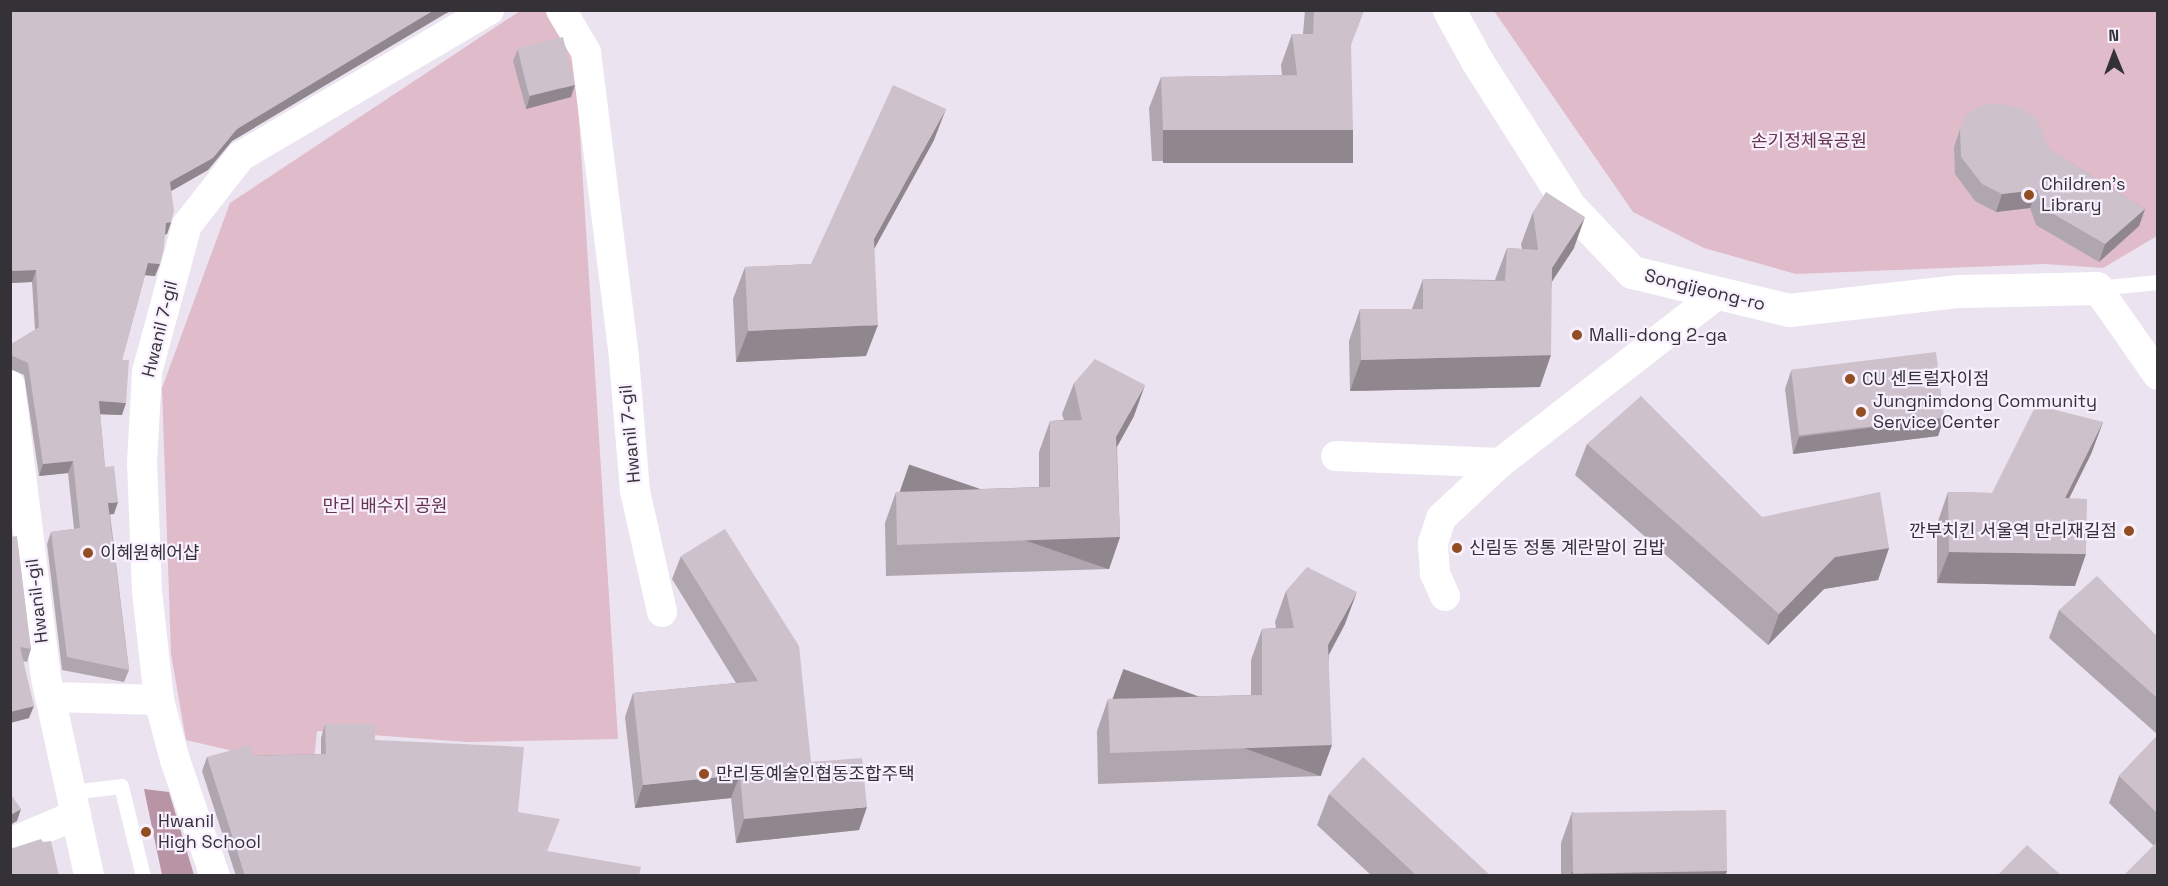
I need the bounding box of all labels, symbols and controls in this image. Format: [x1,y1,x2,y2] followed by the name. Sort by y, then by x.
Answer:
[2084,24,2144,84] north arrow
[2108,25,2119,46] text: N
[1751,130,1867,152] park label: 손기정체육공원
[2041,174,2126,216] place label: Children's Library
[2022,188,2036,202] marker: Children's Library
[1642,265,1768,315] street label: Songijeong-ro
[138,279,182,379] street label: Hwanil 7-gil
[1589,324,1727,346] place label: Malli-dong 2-ga
[1570,328,1584,342] marker: Malli-dong 2-ga
[1862,368,1990,390] place label: CU 센트럴자이점
[1843,372,1857,386] marker: CU 센트럴자이점
[615,384,645,484] street label: Hwanil 7-gil
[1873,391,2097,434] place label: Jungnimdong Community Service Center
[1854,405,1868,419] marker: Jungnimdong Community Service Center
[322,495,448,517] park label: 만리 배수지 공원
[1909,520,2117,542] place label: 깐부치킨 서울역 만리재길점
[2122,524,2136,538] marker: 깐부치킨 서울역 만리재길점
[1469,537,1665,559] place label: 신림동 정통 계란말이 김밥
[1450,541,1464,555] marker: 신림동 정통 계란말이 김밥
[100,542,199,564] place label: 이혜원헤어샵
[81,546,95,560] marker: 이혜원헤어샵
[21,558,53,644] street label: Hwanil-gil
[716,763,915,785] place label: 만리동예술인협동조합주택
[697,767,711,781] marker: 만리동예술인협동조합주택
[158,811,261,854] place label: Hwanil High School
[139,825,153,839] marker: Hwanil High School

